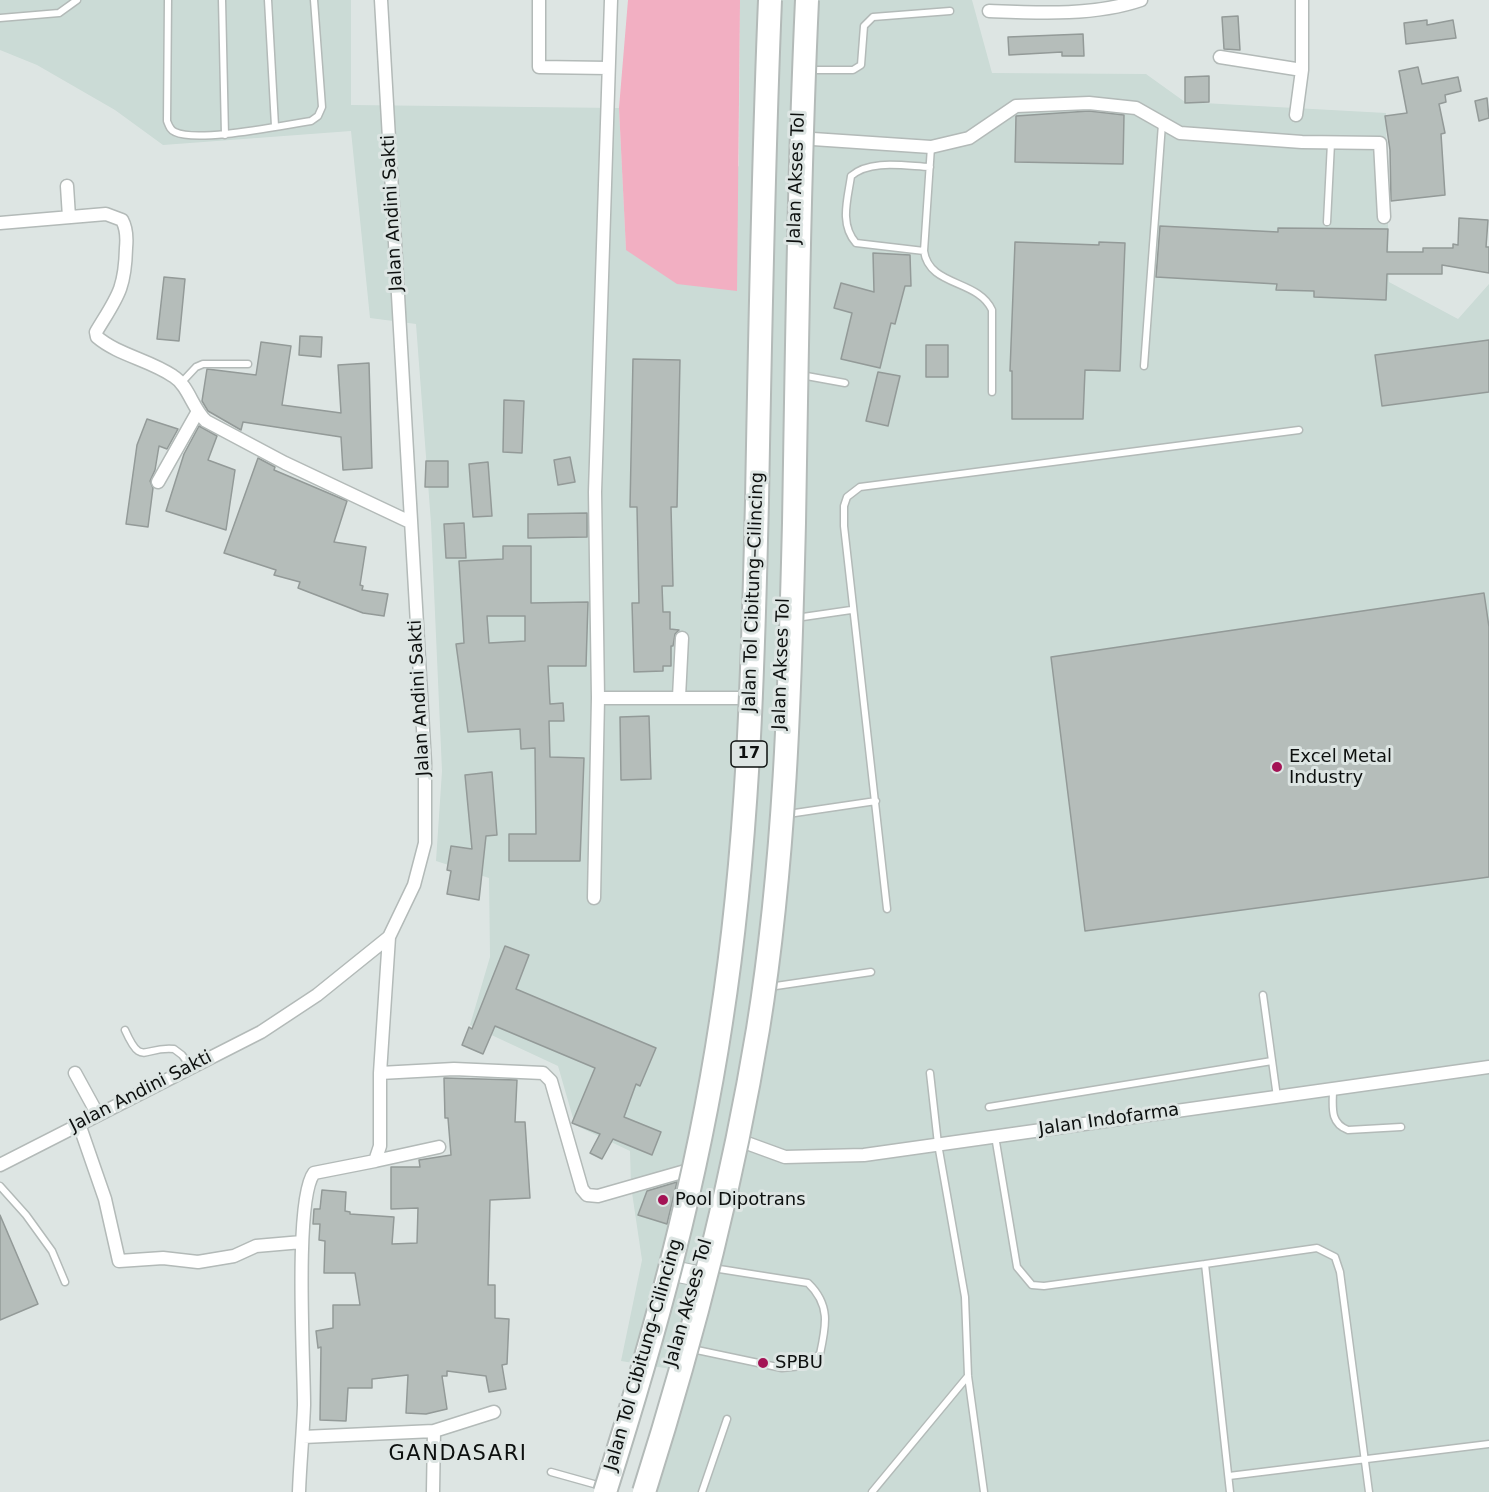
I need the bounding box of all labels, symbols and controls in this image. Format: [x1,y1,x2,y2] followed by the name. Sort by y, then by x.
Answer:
[784,112,810,244] street label: Jalan Akses Tol
[378,134,408,292] street label: Jalan Andini Sakti
[739,472,769,712] street label: Jalan Tol Cibitung–Cilincing
[769,598,795,730] street label: Jalan Akses Tol
[405,619,435,777] street label: Jalan Andini Sakti
[731,741,767,767] road number: 17
[1289,746,1392,789] place label: Excel Metal Industry
[1270,760,1284,774] marker: Excel Metal Industry
[66,1047,216,1137] street label: Jalan Andini Sakti
[1037,1099,1181,1141] street label: Jalan Indofarma
[675,1189,806,1211] place label: Pool Dipotrans
[656,1193,670,1207] marker: Pool Dipotrans
[601,1237,687,1473] street label: Jalan Tol Cibitung–Cilincing
[660,1237,718,1369] street label: Jalan Akses Tol
[775,1352,823,1374] place label: SPBU
[756,1356,770,1370] marker: SPBU
[389,1442,527,1468] district label: GANDASARI

